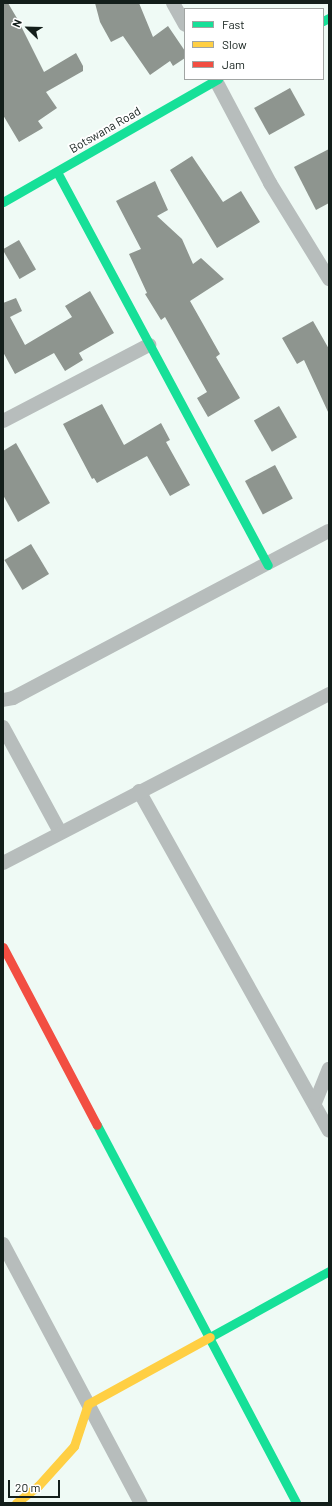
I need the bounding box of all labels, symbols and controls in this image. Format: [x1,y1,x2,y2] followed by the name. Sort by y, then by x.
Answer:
[8,8,48,48] north arrow
[184,8,324,80] legend
[9,17,24,29] text: N
[222,17,245,31] text: Fast
[222,37,247,51] text: Slow
[222,57,245,71] text: Jam
[67,104,143,156] street label: Botswana Road
[10,1472,62,1498] scale bar
[15,1480,41,1494] text: 20 m

